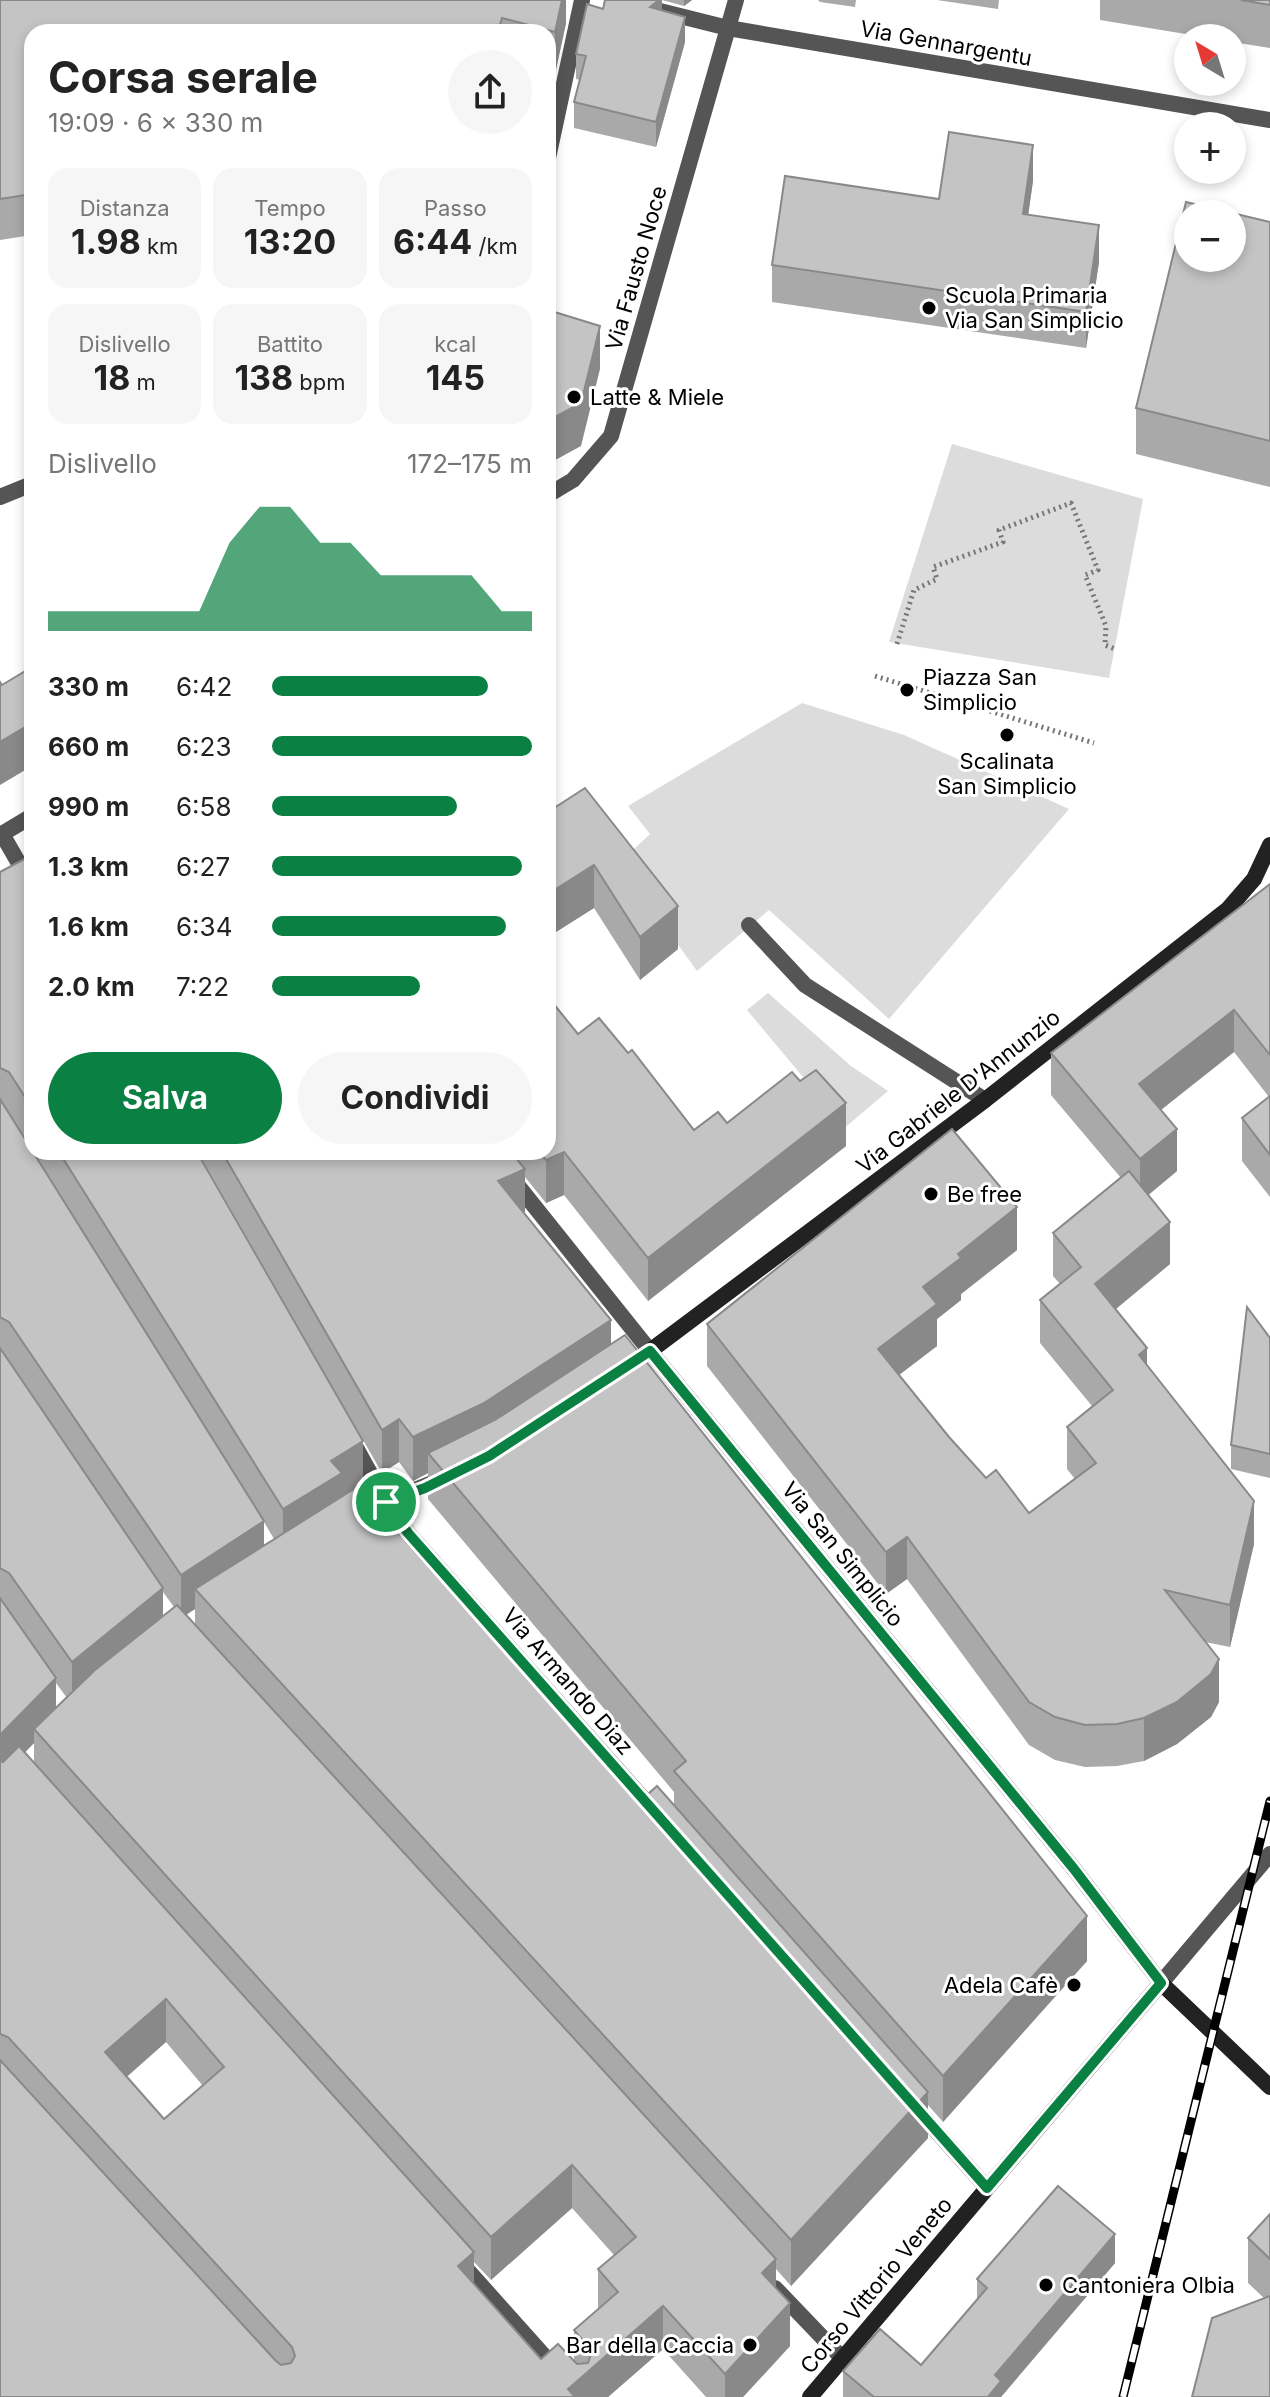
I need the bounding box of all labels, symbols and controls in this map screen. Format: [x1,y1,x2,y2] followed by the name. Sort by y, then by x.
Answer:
[858,15,1034,71] street label: Via Gennargentu
[1174,24,1246,96] north arrow
[1174,24,1246,272] map controls
[48,50,318,104] text: Corsa serale
[448,50,532,134] button: share
[48,107,263,138] text: 19:09 · 6 × 330 m
[1174,112,1246,184] button: +
[600,183,672,353] street label: Via Fausto Noce
[80,195,170,221] text: Distanza
[254,195,326,221] text: Tempo
[424,195,487,221] text: Passo
[1174,200,1246,272] button: −
[71,221,141,262] text: 1.98
[244,221,336,262] text: 13:20
[393,221,472,262] text: 6:44
[141,233,178,259] text: km
[472,233,518,259] text: /km
[945,282,1124,333] place label: Scuola Primaria Via San Simplicio
[920,299,938,317] marker: Scuola Primaria Via San Simplicio
[79,331,171,357] text: Dislivello
[257,331,323,357] text: Battito
[434,331,476,357] text: kcal
[94,357,130,398] text: 18
[234,357,293,398] text: 138
[426,357,485,398] text: 145
[130,369,156,395] text: m
[293,369,346,395] text: bpm
[590,384,724,410] place label: Latte & Miele
[565,388,583,406] marker: Latte & Miele
[48,448,157,479] text: Dislivello
[407,448,532,479] text: 172–175 m
[923,664,1037,715] place label: Piazza San Simplicio
[48,671,129,702] text: 330 m
[176,671,232,702] text: 6:42
[898,681,916,699] marker: Piazza San Simplicio
[998,726,1016,744] marker: Scalinata San Simplicio
[48,731,129,762] text: 660 m
[176,731,232,762] text: 6:23
[937,748,1077,799] place label: Scalinata San Simplicio
[48,791,129,822] text: 990 m
[176,791,232,822] text: 6:58
[48,851,129,882] text: 1.3 km
[176,851,230,882] text: 6:27
[48,911,129,942] text: 1.6 km
[176,911,232,942] text: 6:34
[48,971,135,1002] text: 2.0 km
[176,971,229,1002] text: 7:22
[851,1003,1065,1179] street label: Via Gabriele D'Annunzio
[48,1052,282,1144] button: Salva
[298,1052,532,1144] button: Condividi
[947,1181,1022,1207] place label: Be free
[922,1185,940,1203] marker: Be free
[352,1468,420,1536] pin
[777,1476,909,1632] street label: Via San Simplicio
[364,1480,408,1524] icon: arrive
[497,1602,639,1760] street label: Via Armando Diaz
[944,1972,1058,1998] place label: Adela Cafè
[1065,1976,1083,1994] marker: Adela Cafè
[795,2192,957,2378] street label: Corso Vittorio Veneto
[1062,2272,1235,2298] place label: Cantoniera Olbia
[1037,2276,1055,2294] marker: Cantoniera Olbia
[566,2332,734,2358] place label: Bar della Caccia
[741,2336,759,2354] marker: Bar della Caccia

